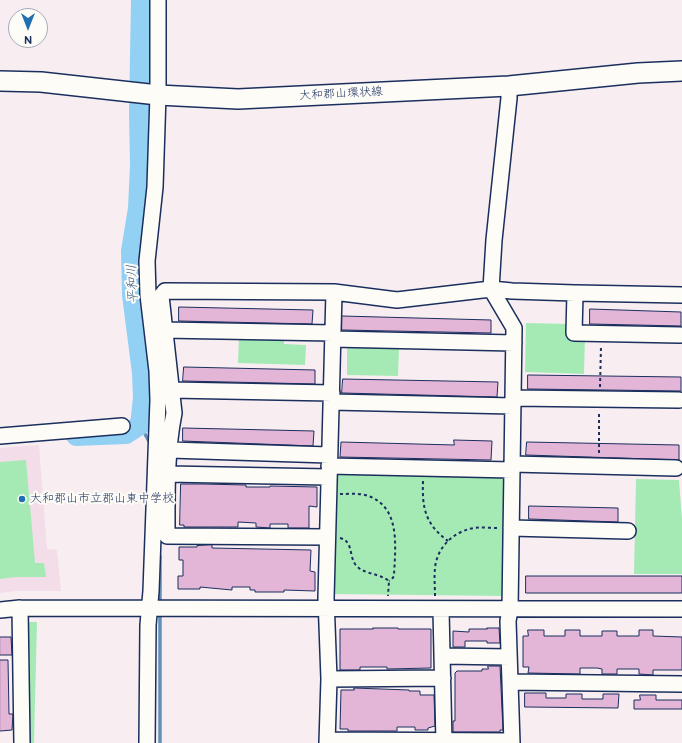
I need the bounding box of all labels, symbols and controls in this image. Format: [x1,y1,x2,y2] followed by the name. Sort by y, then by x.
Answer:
[8,8,48,48] north arrow
[24,33,32,46] text: N
[299,85,383,103] street label: 大和郡山環状線
[124,264,142,304] water label: 平和川
[30,492,174,506] place label: 大和郡山市立郡山東中学校
[17,494,27,504] marker: 大和郡山市立郡山東中学校

